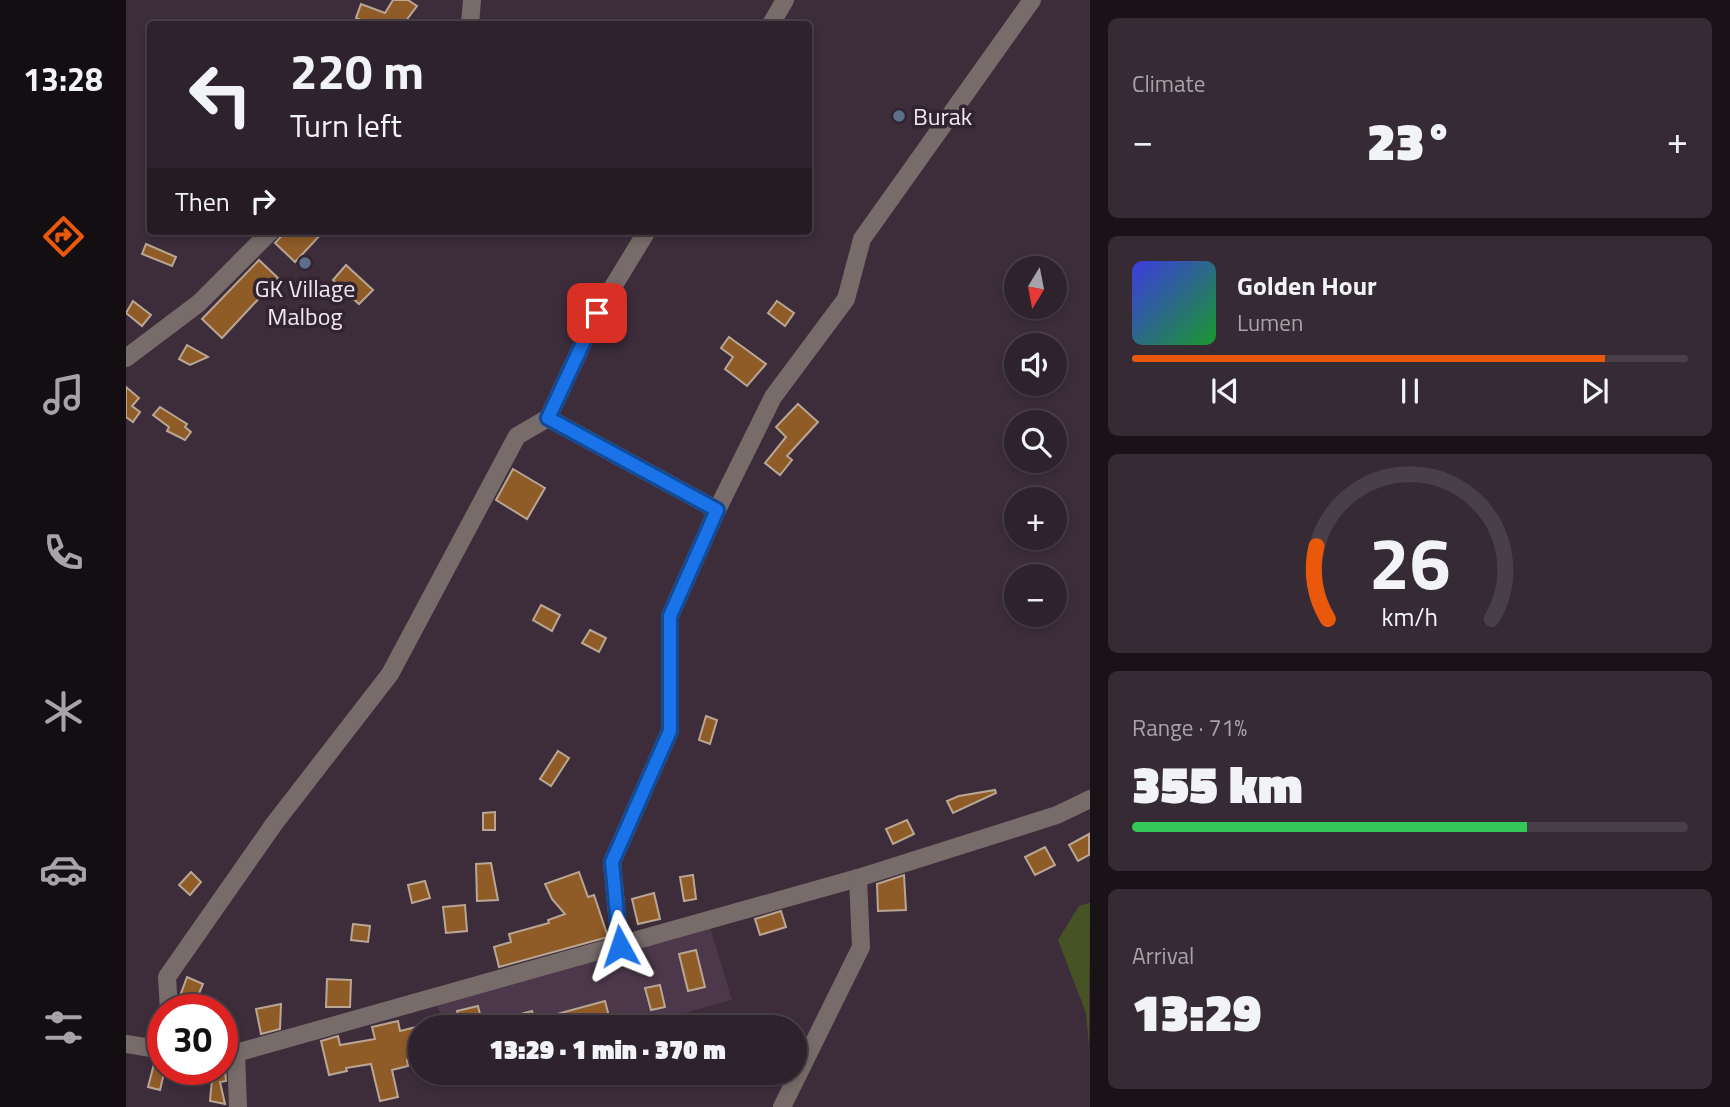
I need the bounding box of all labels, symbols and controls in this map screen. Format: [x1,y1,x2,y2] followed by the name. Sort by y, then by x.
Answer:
[290,33,424,108] text: 220 m
[175,49,266,140] icon: left
[23,55,103,103] text: 13:28
[1132,66,1205,101] text: Climate
[913,98,973,134] place label: Burak
[290,101,402,149] text: Turn left
[1367,101,1453,180] text: 23°
[891,108,907,124] marker: Burak
[1132,111,1153,169] text: −
[1667,111,1688,169] text: +
[175,182,230,221] text: Then
[244,182,282,220] icon: right
[39,212,88,261] icon: directions
[297,255,313,271] marker: GK Village Malbog
[1004,256,1068,318] north arrow
[1004,256,1067,627] map controls
[1237,266,1377,305] text: Golden Hour
[255,270,355,334] place label: GK Village Malbog
[567,283,627,343] pin
[578,294,616,332] icon: arrive
[1237,305,1303,340] text: Lumen
[1004,333,1067,396] button: sound
[39,370,88,419] icon: music
[1206,372,1244,410] icon: previous
[1391,372,1429,410] icon: pause
[1576,372,1614,410] icon: next
[1004,410,1067,473] button: search
[1004,487,1067,550] button: +
[1369,508,1451,618] text: 26
[39,528,88,577] icon: phone
[1004,564,1067,627] button: −
[1382,598,1438,636] text: km/h
[39,687,88,736] icon: climate
[1132,710,1247,745] text: Range · 71%
[1132,744,1303,823] text: 355 km
[39,845,88,894] icon: car
[583,909,657,983] position arrow
[1132,938,1194,973] text: Arrival
[1132,972,1261,1051] text: 13:29
[147,994,238,1085] speed limit sign: 30
[39,1003,88,1052] icon: filters
[489,1030,726,1069] text: 13:29 · 1 min · 370 m

